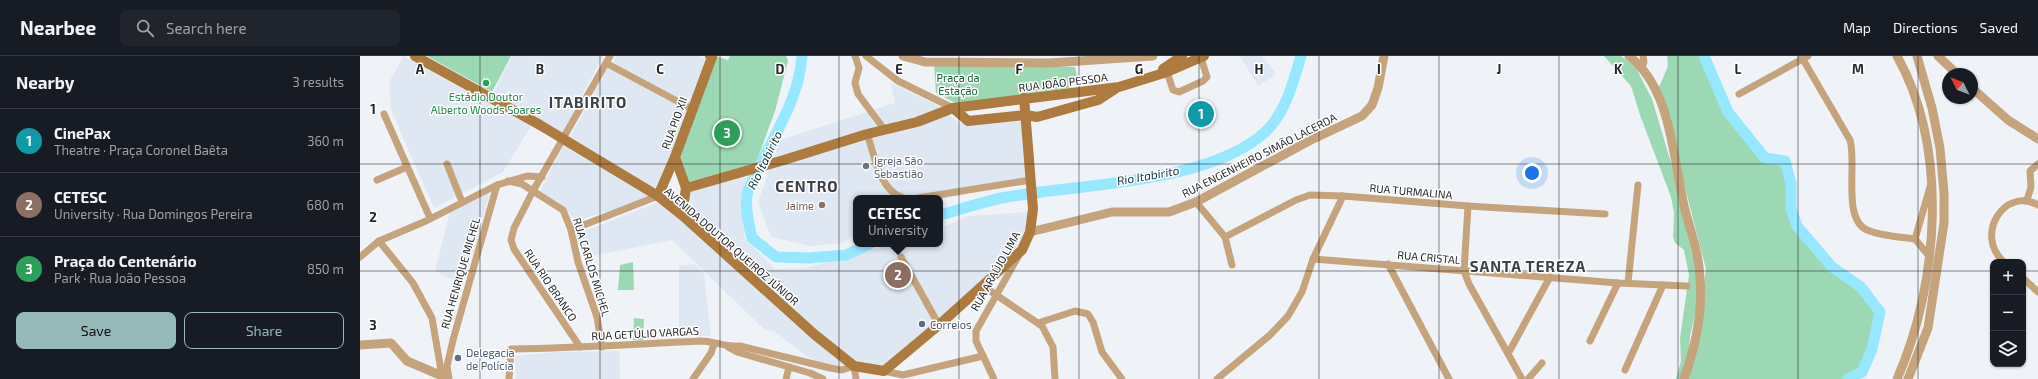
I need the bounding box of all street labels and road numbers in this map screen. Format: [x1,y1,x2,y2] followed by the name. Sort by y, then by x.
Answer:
[1018,70,1108,94] street label: RUA JOÃO PESSOA
[659,95,689,151] street label: RUA PIO XII
[1179,110,1339,200] street label: RUA ENGENHEIRO SIMÃO LACERDA
[1369,181,1453,201] street label: RUA TURMALINA
[662,184,802,309] street label: AVENIDA DOUTOR QUEIROZ JÚNIOR
[438,215,483,330] street label: RUA HENRIQUE MICHEL
[571,216,613,318] street label: RUA CARLOS MICHEL
[968,229,1022,313] street label: RUA ARAÚJO LIMA
[522,246,580,324] street label: RUA RIO BRANCO
[1397,248,1462,266] street label: RUA CRISTAL
[591,324,699,342] street label: RUA GETÚLIO VARGAS

